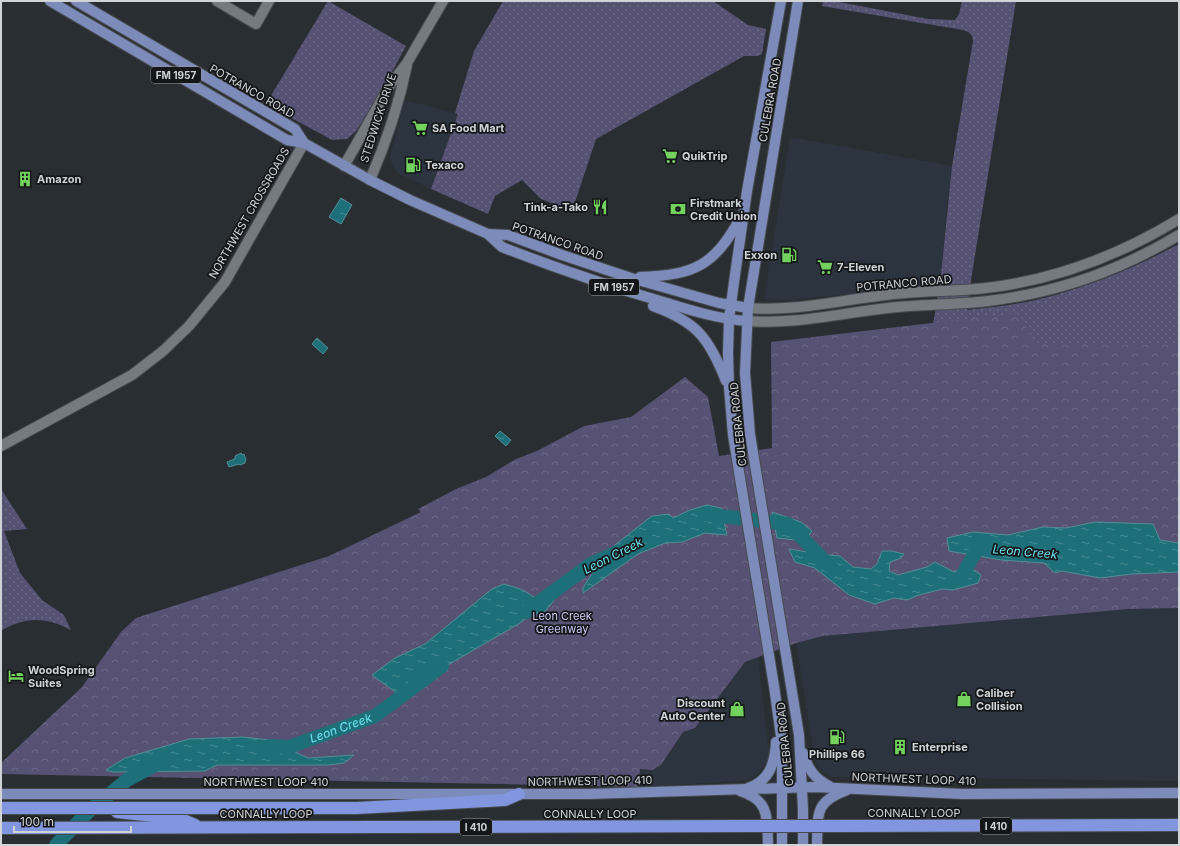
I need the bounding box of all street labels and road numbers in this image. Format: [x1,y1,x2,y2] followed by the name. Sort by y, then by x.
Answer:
[756,57,784,143] street label: CULEBRA ROAD
[207,61,297,121] street label: POTRANCO ROAD
[151,67,201,83] road number: FM 1957
[357,72,399,164] street label: STEDWICK DRIVE
[206,145,292,281] street label: NORTHWEST CROSSROADS
[511,219,605,263] street label: POTRANCO ROAD
[856,272,952,294] street label: POTRANCO ROAD
[589,279,639,295] road number: FM 1957
[727,381,749,467] street label: CULEBRA ROAD
[774,701,796,787] street label: CULEBRA ROAD
[851,770,977,788] street label: NORTHWEST LOOP 410
[527,773,653,789] street label: NORTHWEST LOOP 410
[204,775,329,789] street label: NORTHWEST LOOP 410
[868,806,961,820] street label: CONNALLY LOOP
[220,807,313,821] street label: CONNALLY LOOP
[544,807,637,821] street label: CONNALLY LOOP
[980,818,1012,834] road number: I 410
[460,819,492,835] road number: I 410

